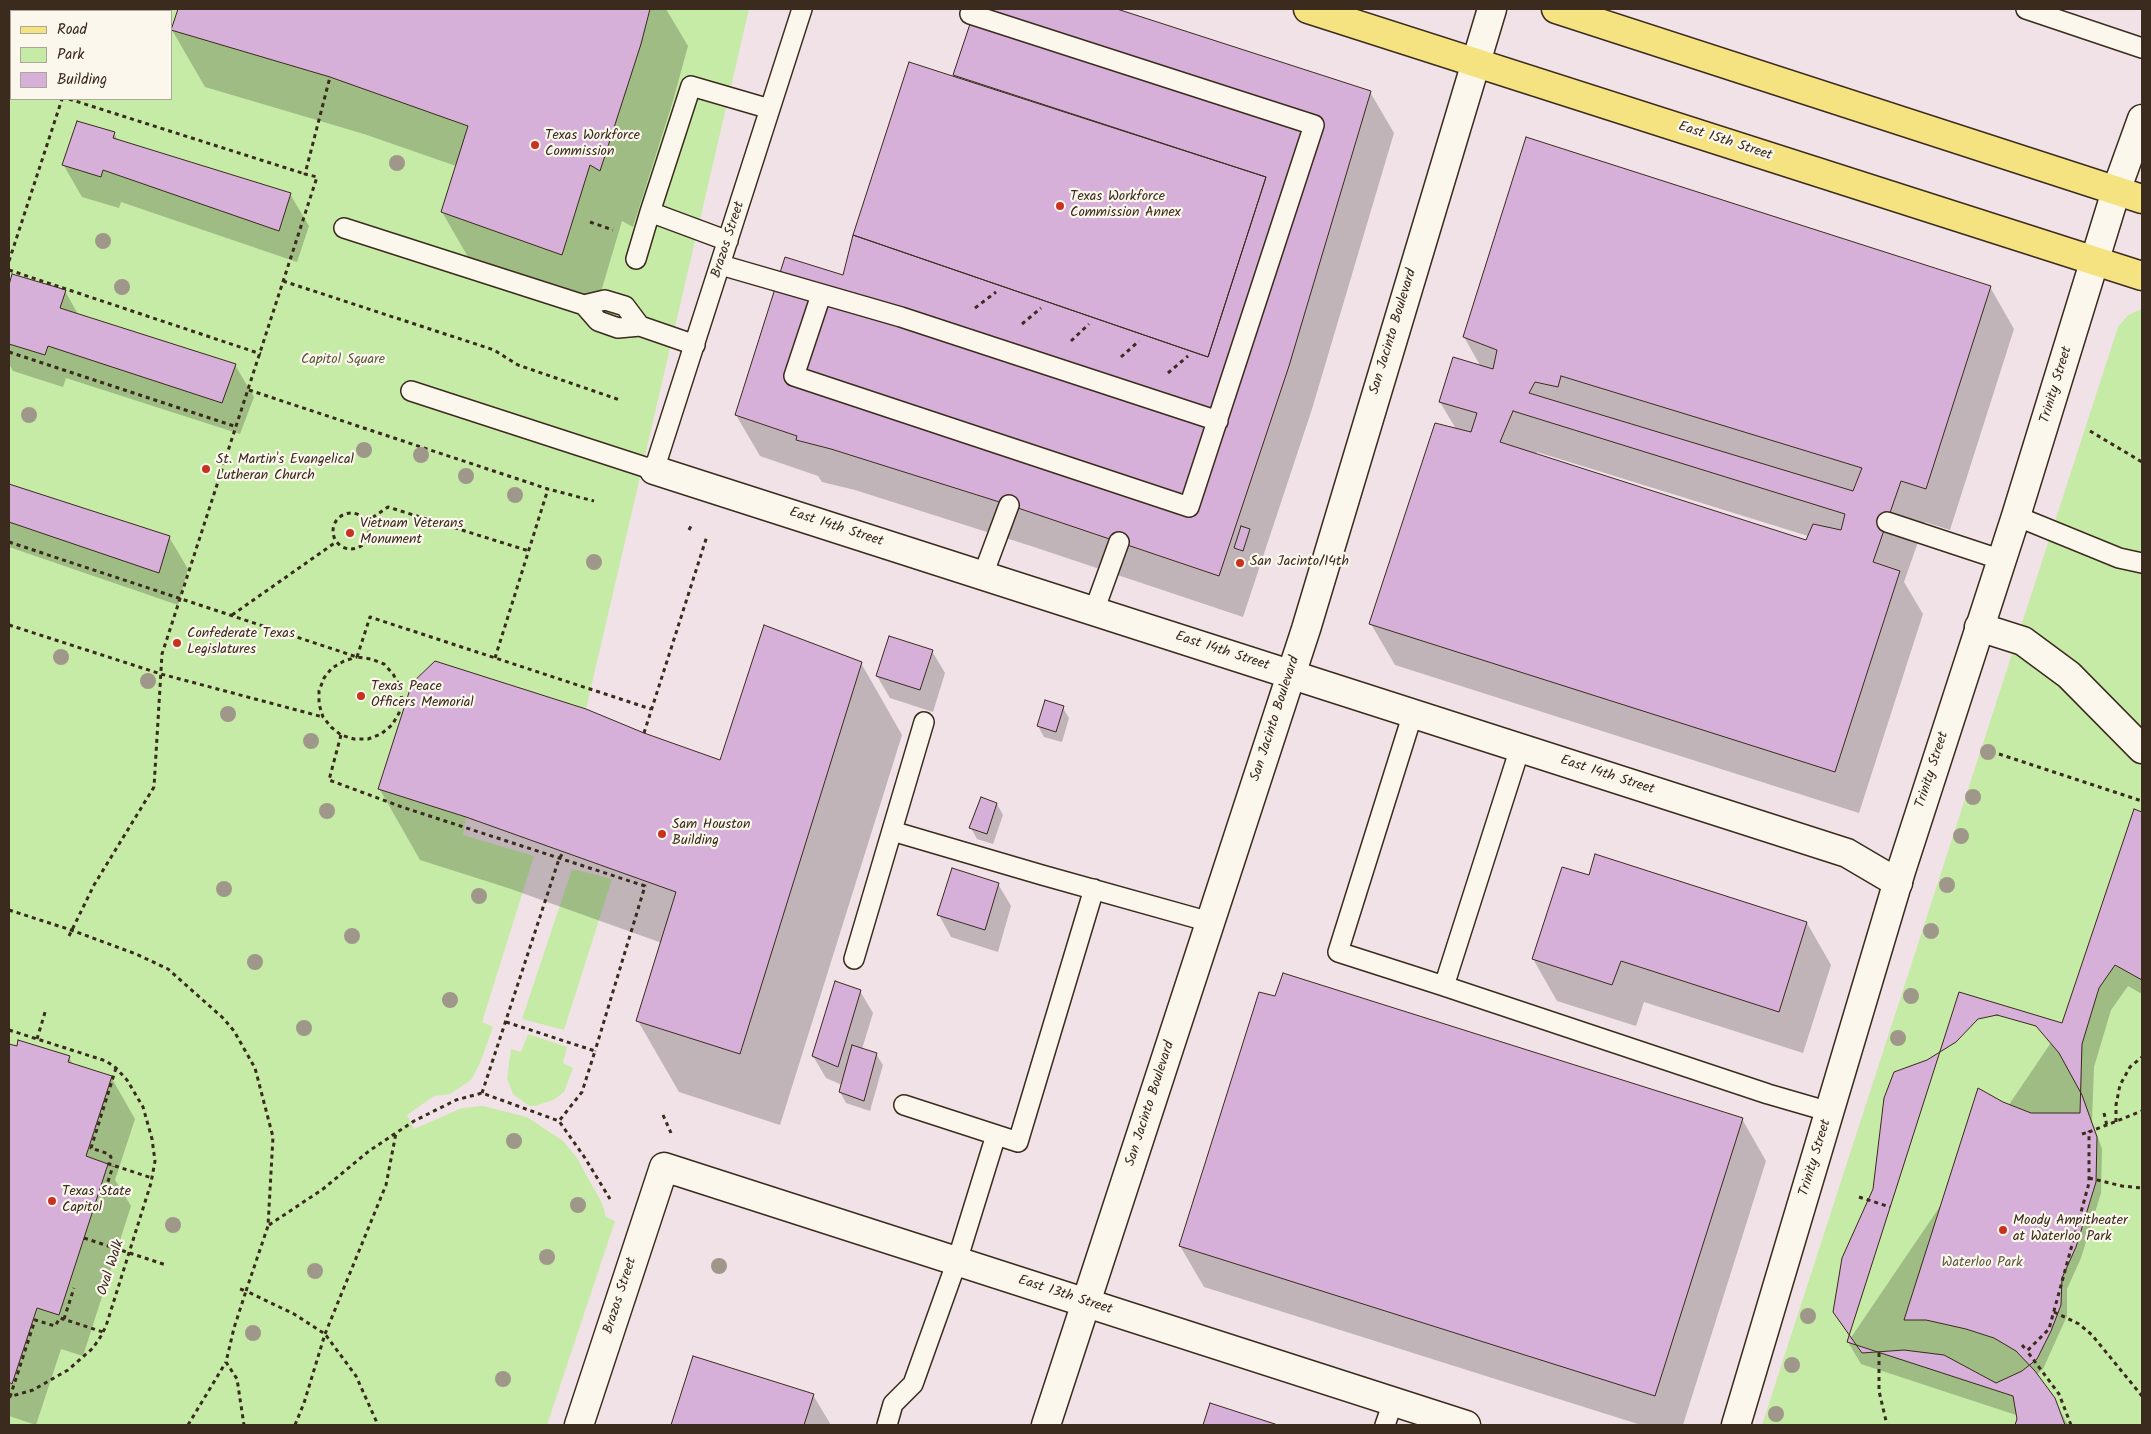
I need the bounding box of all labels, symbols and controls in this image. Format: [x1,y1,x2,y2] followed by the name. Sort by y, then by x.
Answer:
[10,10,172,100] legend
[57,18,87,42] text: Road
[57,43,84,67] text: Park
[57,68,107,92] text: Building
[1676,119,1774,165] street label: East 15th Street
[545,129,640,162] place label: Texas Workforce Commission
[529,139,541,151] marker: Texas Workforce Commission
[1070,190,1181,222] place label: Texas Workforce Commission Annex
[709,200,749,280] street label: Brazos Street
[1054,200,1066,212] marker: Texas Workforce Commission Annex
[1367,267,1421,397] street label: San Jacinto Boulevard
[2037,345,2077,425] street label: Trinity Street
[301,353,385,369] park label: Capitol Square
[216,453,354,486] place label: St. Martin's Evangelical Lutheran Church
[200,463,212,475] marker: St. Martin's Evangelical Lutheran Church
[787,505,885,551] street label: East 14th Street
[360,517,463,550] place label: Vietnam Veterans Monument
[344,527,356,539] marker: Vietnam Veterans Monument
[1250,555,1349,571] place label: San Jacinto/14th
[1234,557,1246,569] marker: San Jacinto/14th
[187,627,295,660] place label: Confederate Texas Legislatures
[1173,629,1271,675] street label: East 14th Street
[171,637,183,649] marker: Confederate Texas Legislatures
[1248,654,1304,784] street label: San Jacinto Boulevard
[371,680,474,712] place label: Texas Peace Officers Memorial
[355,690,367,702] marker: Texas Peace Officers Memorial
[1913,730,1953,810] street label: Trinity Street
[1558,753,1656,799] street label: East 14th Street
[672,818,750,850] place label: Sam Houston Building
[656,828,668,840] marker: Sam Houston Building
[1123,1039,1179,1169] street label: San Jacinto Boulevard
[1796,1118,1836,1198] street label: Trinity Street
[62,1185,131,1218] place label: Texas State Capitol
[46,1195,58,1207] marker: Texas State Capitol
[2013,1214,2128,1246] place label: Moody Ampitheater at Waterloo Park
[1997,1224,2009,1236] marker: Moody Ampitheater at Waterloo Park
[95,1238,129,1298] street label: Oval Walk
[601,1256,641,1336] street label: Brazos Street
[1942,1256,2022,1272] park label: Waterloo Park
[1016,1273,1114,1319] street label: East 13th Street

